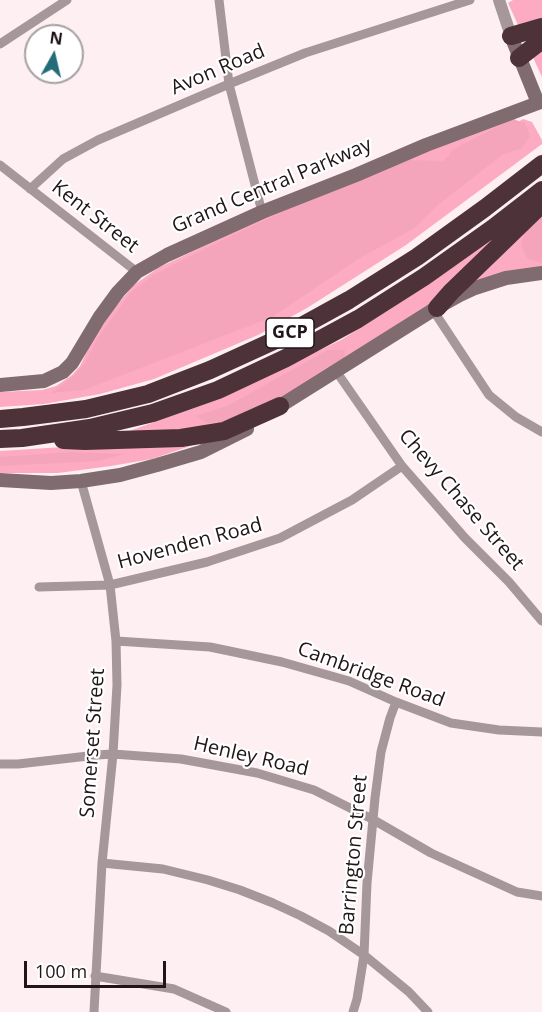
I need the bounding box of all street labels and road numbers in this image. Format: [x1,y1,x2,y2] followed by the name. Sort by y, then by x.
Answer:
[167,39,269,101] street label: Avon Road
[168,133,376,239] street label: Grand Central Parkway
[47,176,143,258] street label: Kent Street
[266,318,314,348] road number: GCP
[393,425,529,575] street label: Chevy Chase Street
[115,513,265,575] street label: Hovenden Road
[294,637,448,713] street label: Cambridge Road
[76,667,110,819] street label: Somerset Street
[191,732,311,782] street label: Henley Road
[335,774,373,936] street label: Barrington Street

